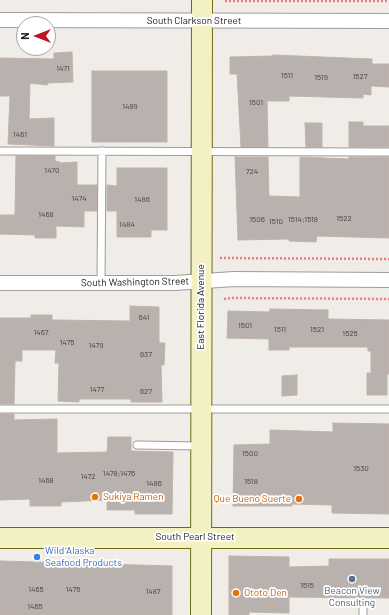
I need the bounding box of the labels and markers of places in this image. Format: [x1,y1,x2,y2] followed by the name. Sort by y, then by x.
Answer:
[103,491,164,503] place label: Sukiya Ramen
[90,492,100,502] marker: Sukiya Ramen
[214,493,291,505] place label: Que Bueno Suerte
[294,494,304,504] marker: Que Bueno Suerte
[45,545,122,568] place label: Wild Alaska Seafood Products
[32,552,42,562] marker: Wild Alaska Seafood Products
[347,574,357,584] marker: Beacon View Consulting
[324,585,380,608] place label: Beacon View Consulting
[244,587,287,599] place label: Ototo Den
[231,588,241,598] marker: Ototo Den

